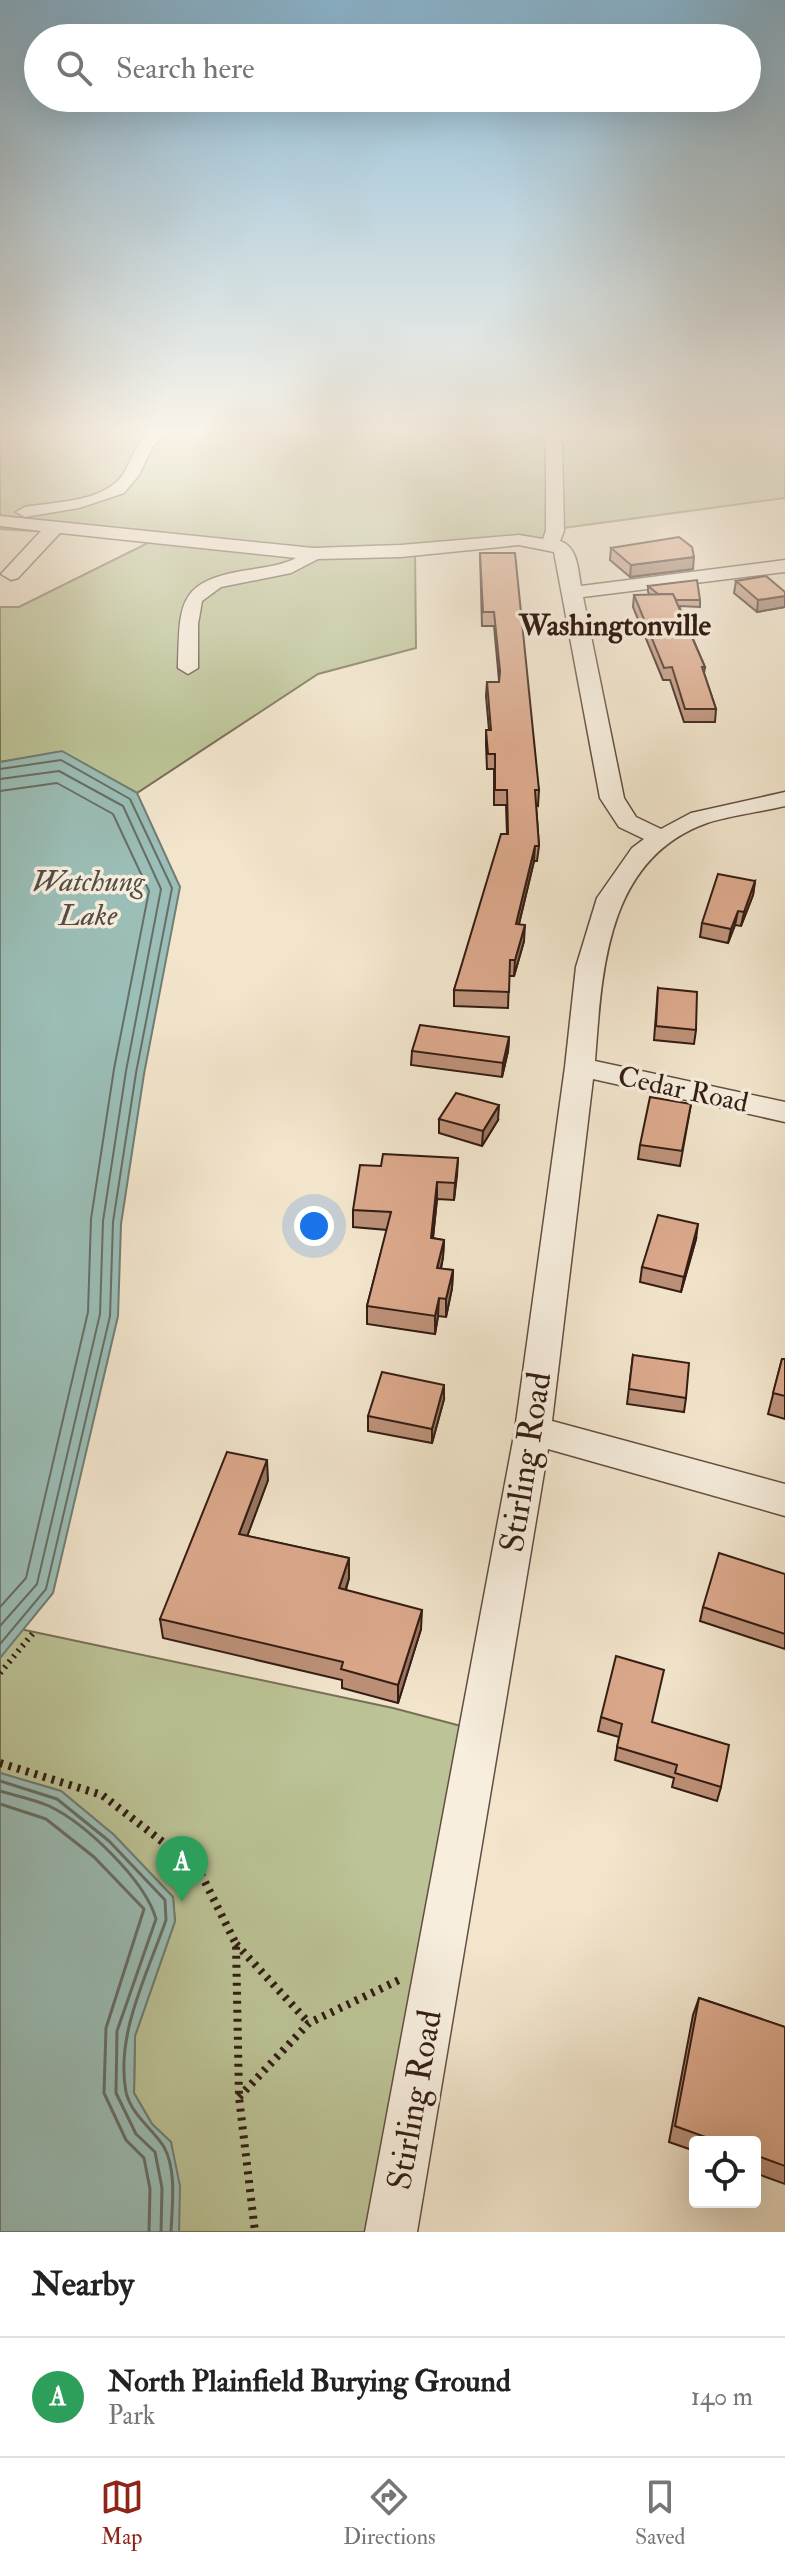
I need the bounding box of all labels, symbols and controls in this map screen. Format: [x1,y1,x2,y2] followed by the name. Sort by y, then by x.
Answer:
[24,24,761,112] search box
[52,46,96,90] icon: search
[116,50,255,87] text: Search here
[518,607,712,644] district label: Washingtonville
[32,863,146,934] water label: Watchung Lake
[615,1059,752,1121] street label: Cedar Road
[294,1206,334,1246] your location
[491,1369,561,1555] street label: Stirling Road
[156,1836,208,1902] pin: A
[378,2007,452,2193] street label: Stirling Road
[689,2136,761,2208] map controls
[689,2136,761,2208] button: locate
[32,2263,134,2306] text: Nearby
[108,2363,511,2400] text: North Plainfield Burying Ground
[50,2381,66,2413] text: A
[691,2381,753,2413] text: 140 m
[108,2400,155,2432] text: Park
[100,2475,144,2551] tab: Map
[343,2475,436,2551] tab: Directions
[635,2475,685,2551] tab: Saved

